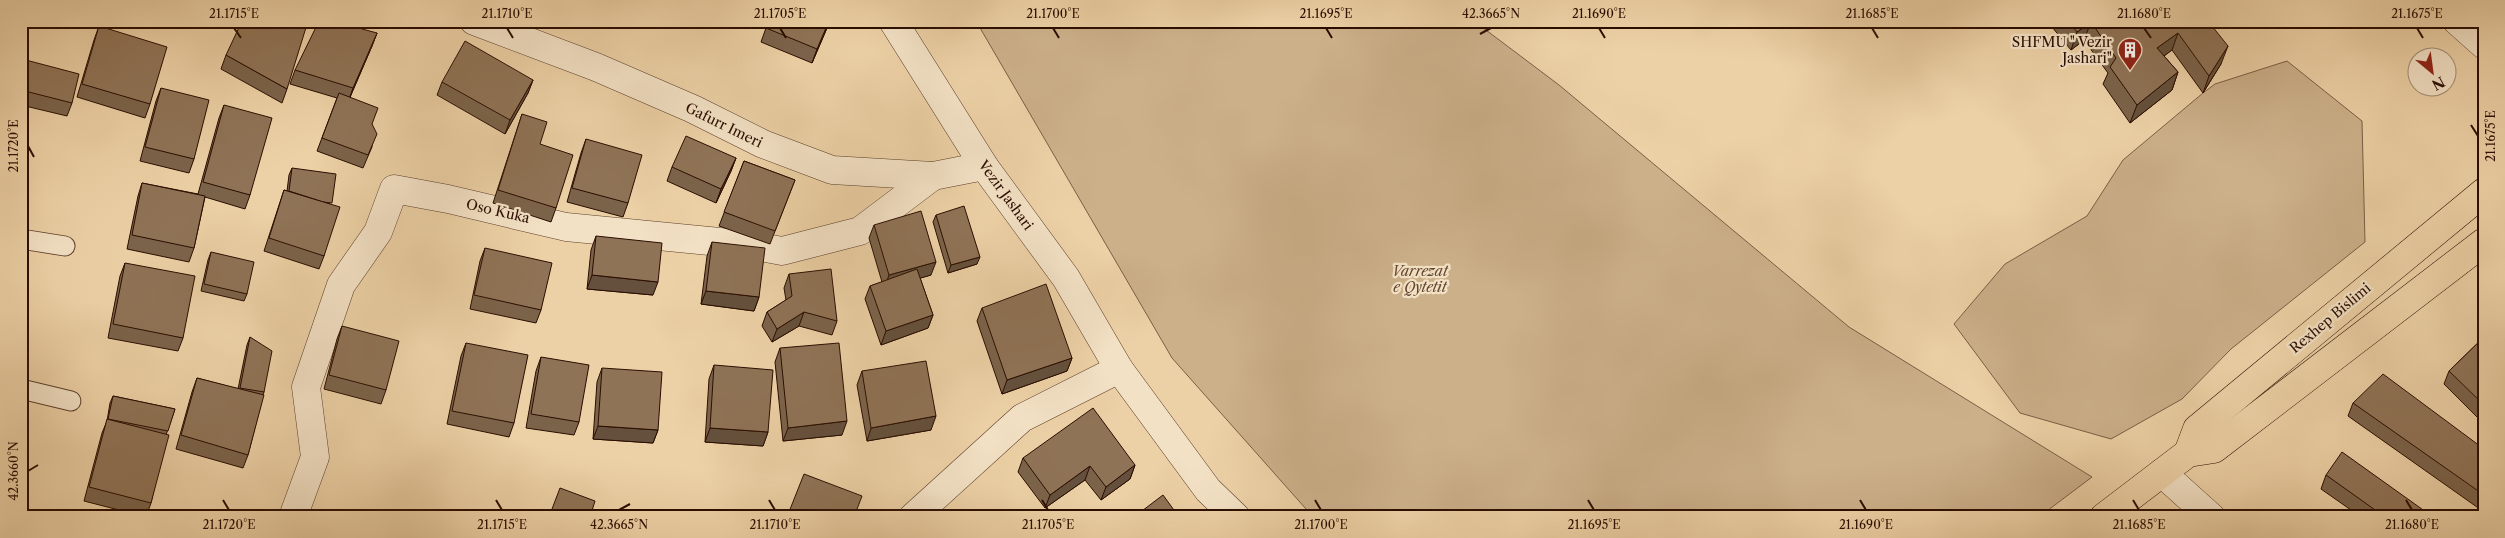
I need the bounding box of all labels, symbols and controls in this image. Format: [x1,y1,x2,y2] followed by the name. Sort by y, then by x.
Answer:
[209,6,259,21] text: 21.1715°E
[482,6,532,21] text: 21.1710°E
[754,6,806,21] text: 21.1705°E
[1026,6,1080,21] text: 21.1700°E
[1300,6,1353,21] text: 21.1695°E
[1462,6,1520,21] text: 42.3665°N
[1572,6,1626,21] text: 21.1690°E
[1845,6,1899,21] text: 21.1685°E
[2117,6,2171,21] text: 21.1680°E
[2391,6,2443,21] text: 21.1675°E
[2012,33,2112,67] place label: SHFMU " Vezir Jashari"
[2117,37,2143,71] building icon: SHFMU " Vezir Jashari"
[2408,48,2458,98] north arrow
[2429,73,2448,94] text: N
[682,99,766,151] street label: Gafurr Imeri
[2483,110,2498,162] text: 21.1675°E
[6,120,21,172] text: 21.1720°E
[974,156,1037,233] street label: Vezir Jashari
[464,195,532,227] street label: Oso Kuka
[1392,262,1449,296] park label: Varrezat e Qytetit
[2286,279,2374,357] street label: Rexhep Bislimi
[6,441,21,501] text: 42.3660°N
[203,517,255,532] text: 21.1720°E
[477,517,527,532] text: 21.1715°E
[590,517,648,532] text: 42.3665°N
[750,517,800,532] text: 21.1710°E
[1022,517,1074,532] text: 21.1705°E
[1294,517,1348,532] text: 21.1700°E
[1568,517,1621,532] text: 21.1695°E
[1839,517,1893,532] text: 21.1690°E
[2112,517,2166,532] text: 21.1685°E
[2385,517,2439,532] text: 21.1680°E

